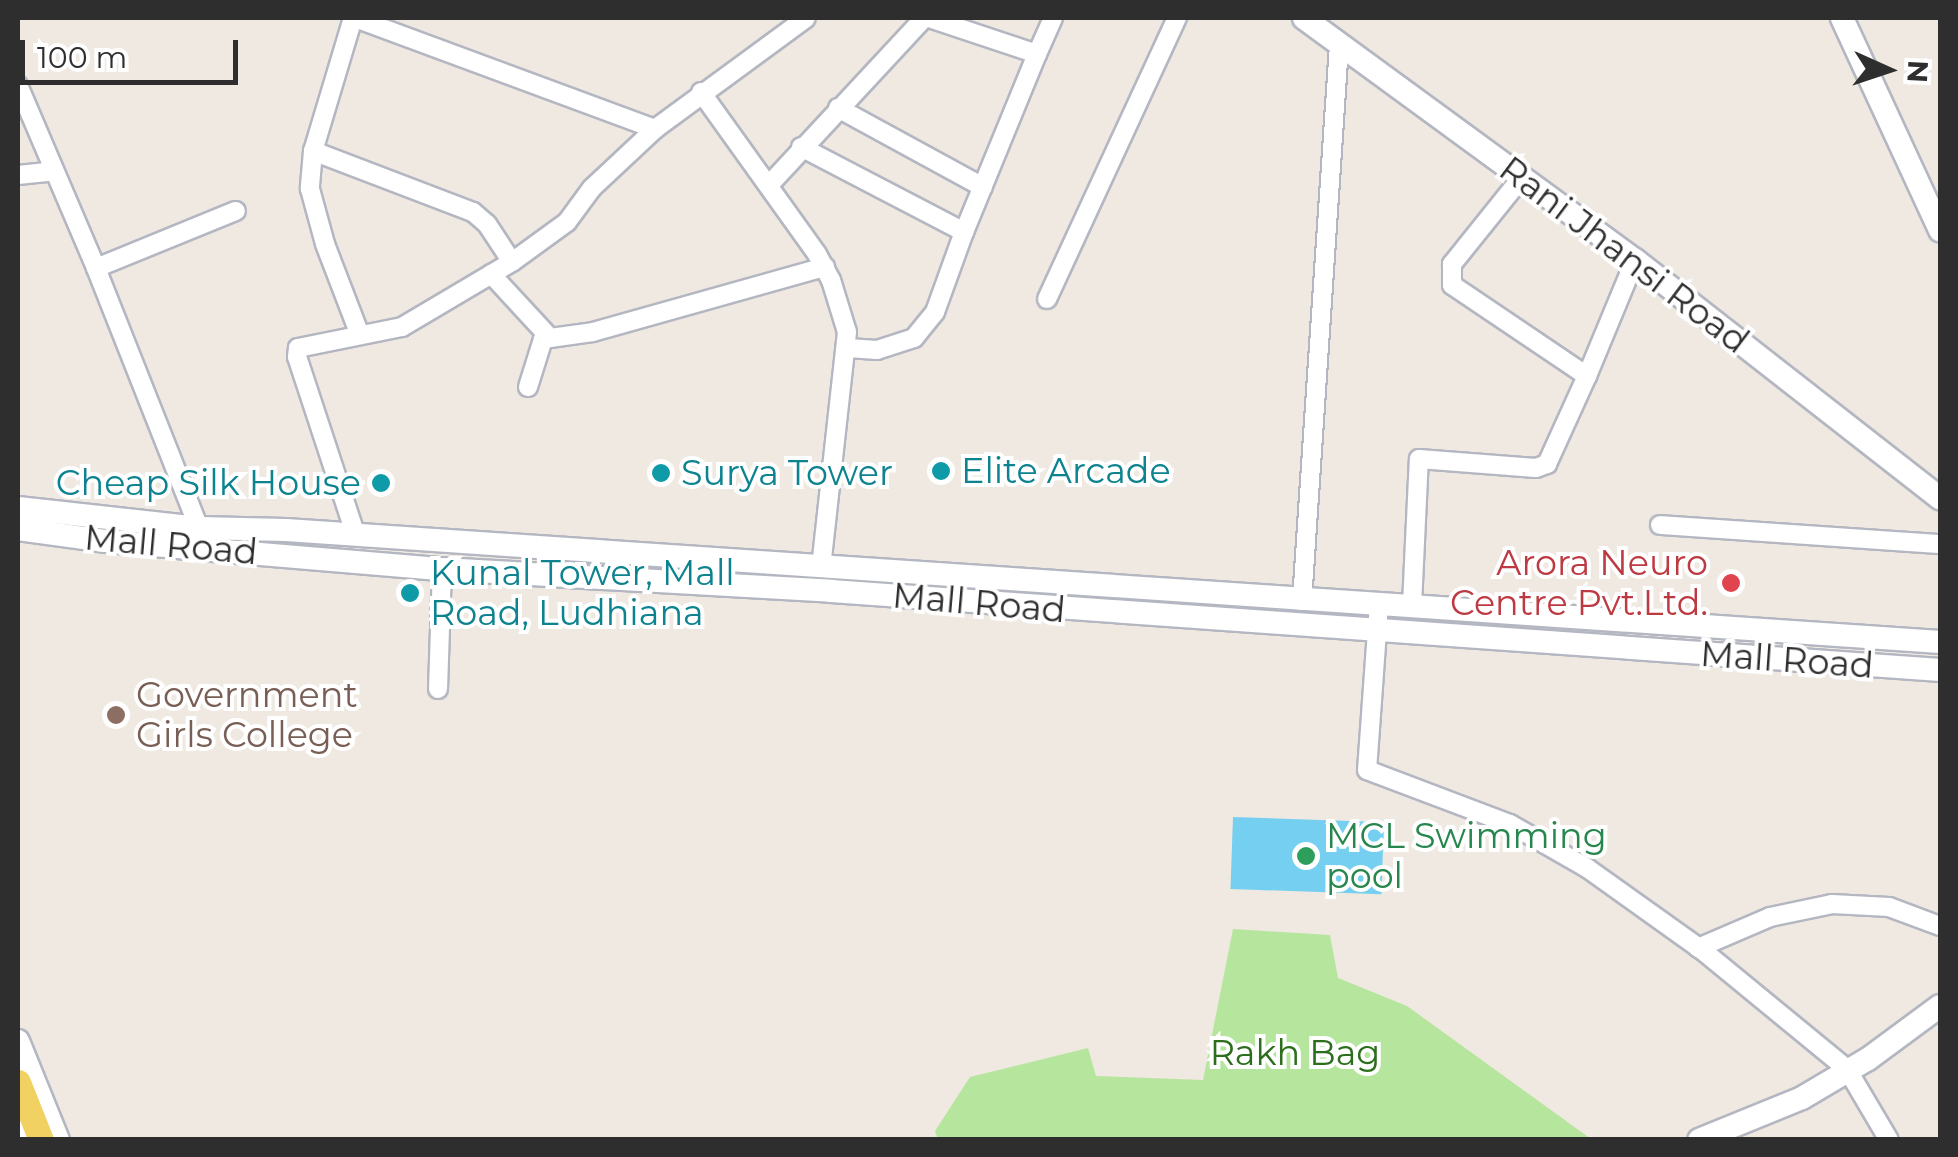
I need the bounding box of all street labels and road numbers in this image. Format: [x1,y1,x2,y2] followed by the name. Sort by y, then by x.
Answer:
[1491,148,1757,362] street label: Rani Jhansi Road
[83,517,259,573] street label: Mall Road
[891,575,1067,631] street label: Mall Road
[1699,633,1875,687] street label: Mall Road

